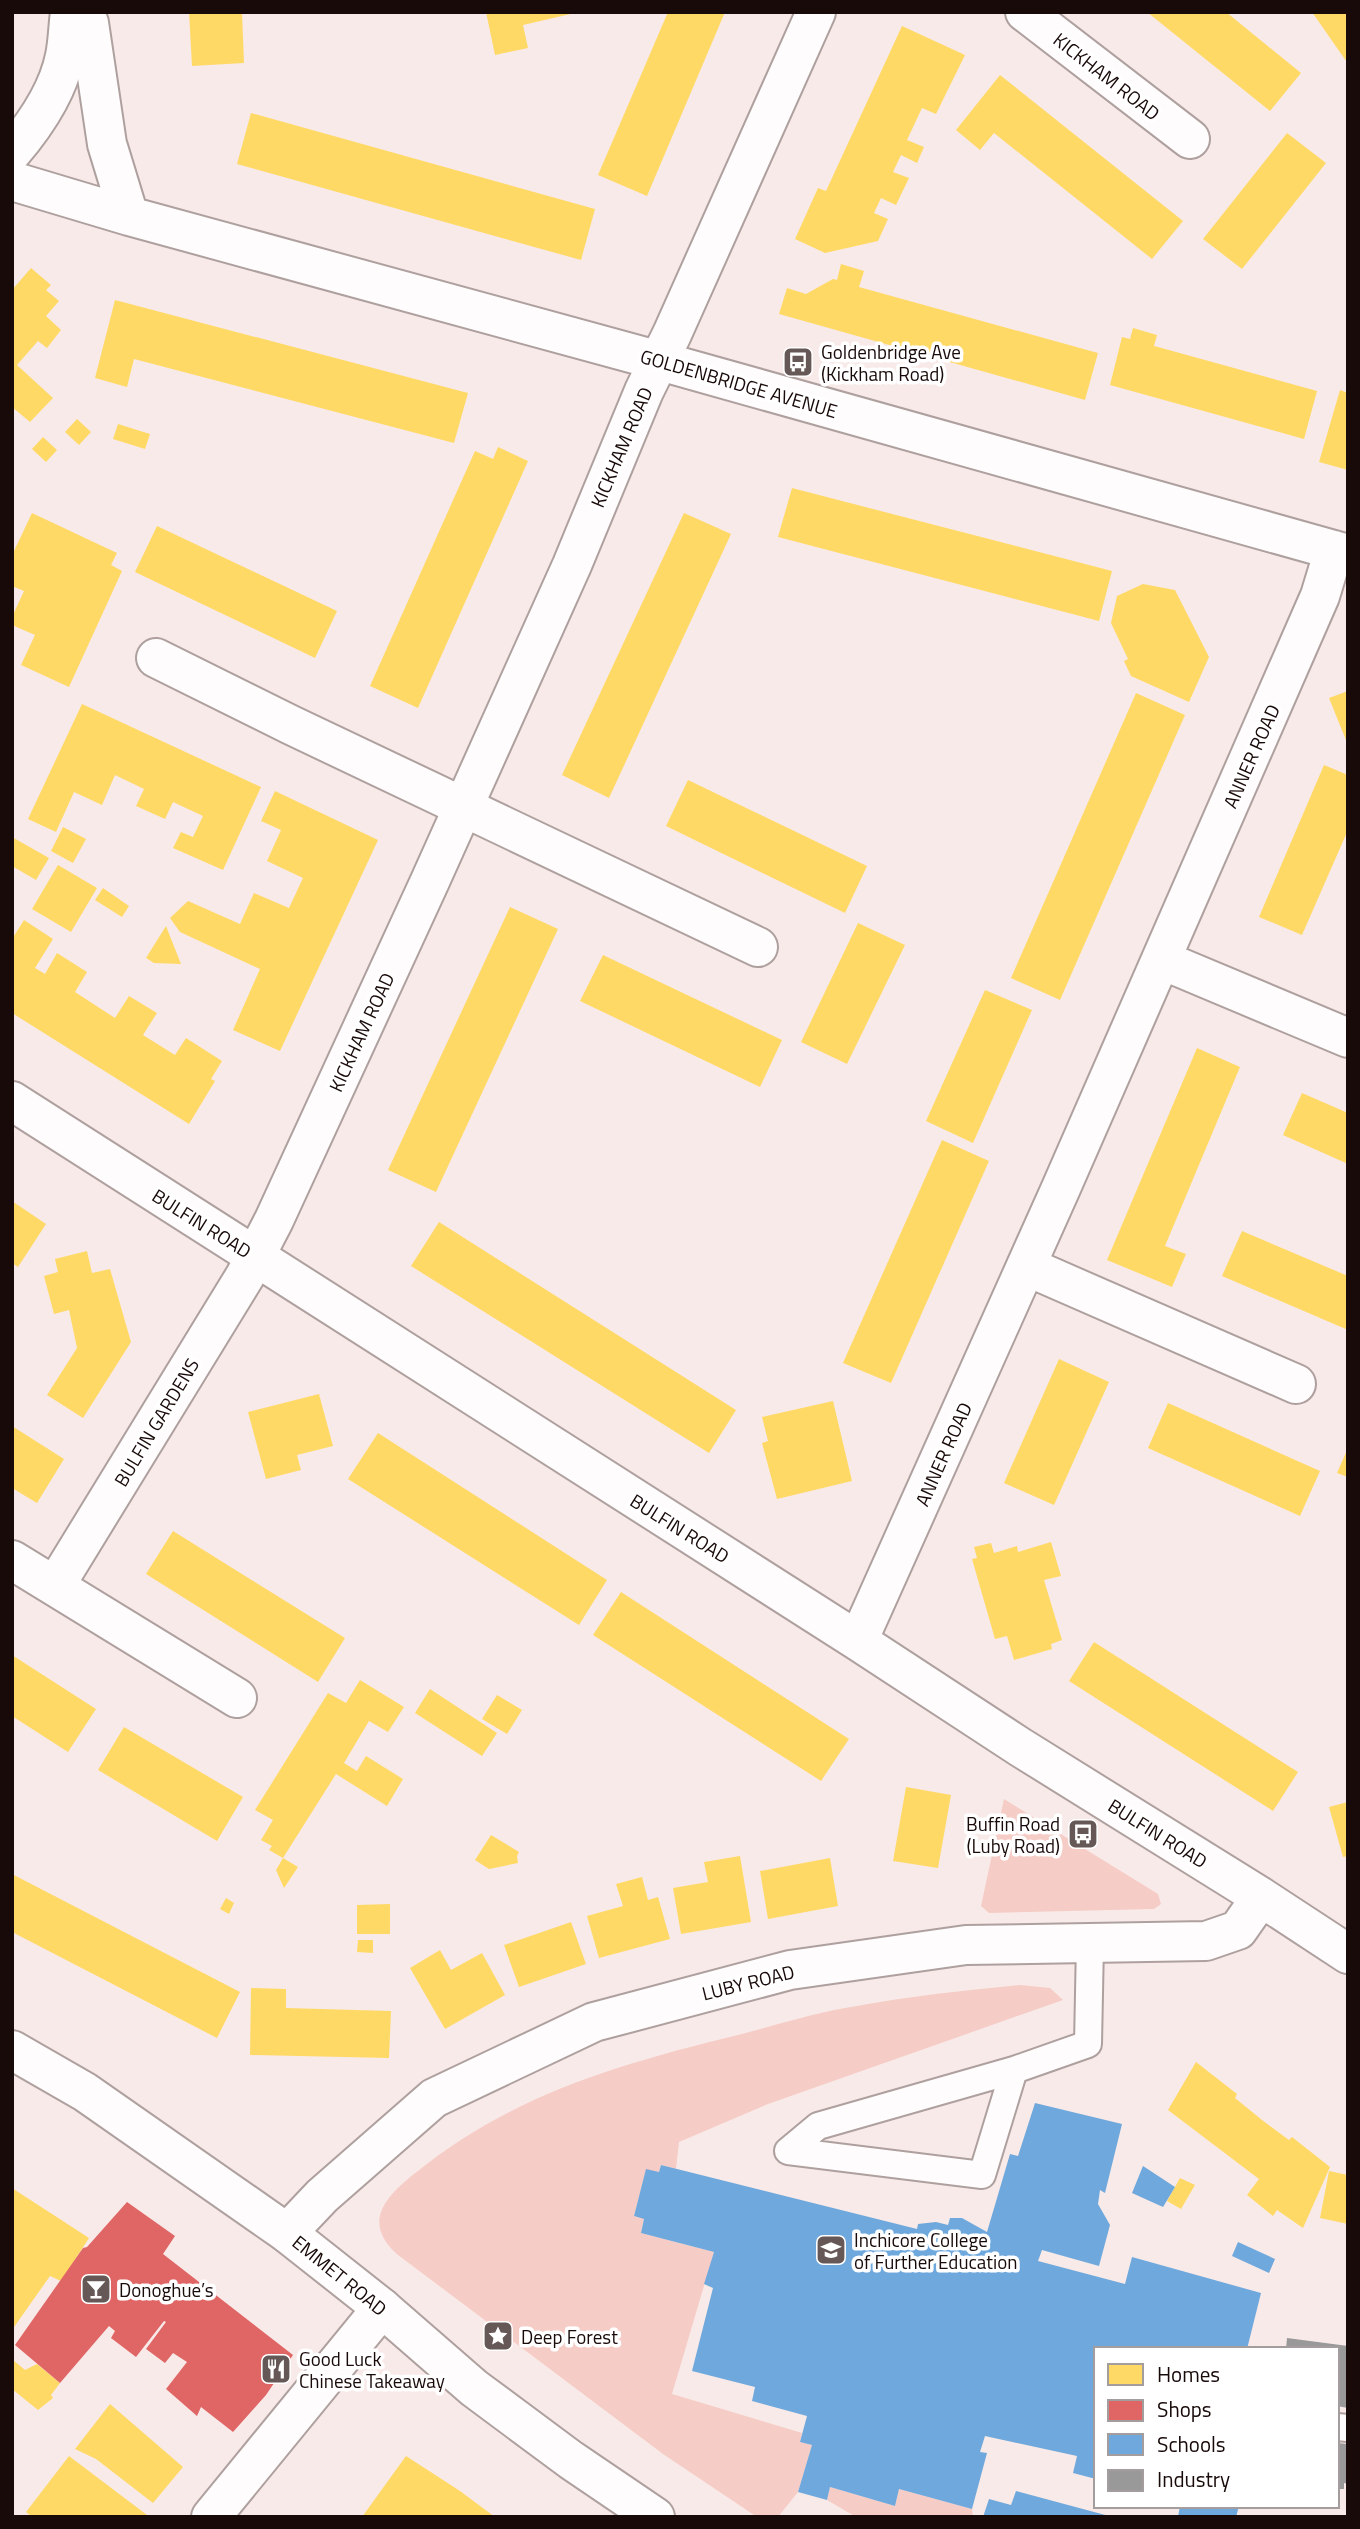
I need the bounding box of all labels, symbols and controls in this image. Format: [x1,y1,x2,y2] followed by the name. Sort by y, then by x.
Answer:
[1047,25,1167,127] street label: KICKHAM ROAD
[821,337,961,388] place label: Goldenbridge Ave (Kickham Road)
[637,341,841,425] street label: GOLDENBRIDGE AVENUE
[781,345,815,379] bus stop icon: Goldenbridge Ave (Kickham Road)
[583,382,659,512] street label: KICKHAM ROAD
[1215,699,1287,813] street label: ANNER ROAD
[321,968,401,1096] street label: KICKHAM ROAD
[147,1181,257,1265] street label: BULFIN ROAD
[106,1352,206,1492] street label: BULFIN GARDENS
[907,1397,979,1511] street label: ANNER ROAD
[625,1486,735,1570] street label: BULFIN ROAD
[1103,1791,1213,1875] street label: BULFIN ROAD
[966,1809,1060,1860] place label: Buffin Road (Luby Road)
[1066,1817,1100,1851] bus stop icon: Buffin Road (Luby Road)
[699,1957,797,2007] street label: LUBY ROAD
[854,2225,1017,2276] place label: Inchicore College of Further Education
[286,2228,394,2322] street label: EMMET ROAD
[814,2233,848,2267] school or university icon: Inchicore College of Further Education
[79,2272,113,2306] bar icon: Donoghue’s
[119,2275,214,2304] place label: Donoghue’s
[481,2319,515,2353] place icon: Deep Forest
[521,2322,618,2351] place label: Deep Forest
[299,2344,445,2395] place label: Good Luck Chinese Takeaway
[1094,2347,1339,2508] legend
[259,2352,293,2386] restaurant icon: Good Luck Chinese Takeaway
[1157,2358,1220,2390] text: Homes
[1157,2393,1212,2425] text: Shops
[1157,2428,1226,2460] text: Schools
[1157,2463,1230,2495] text: Industry

